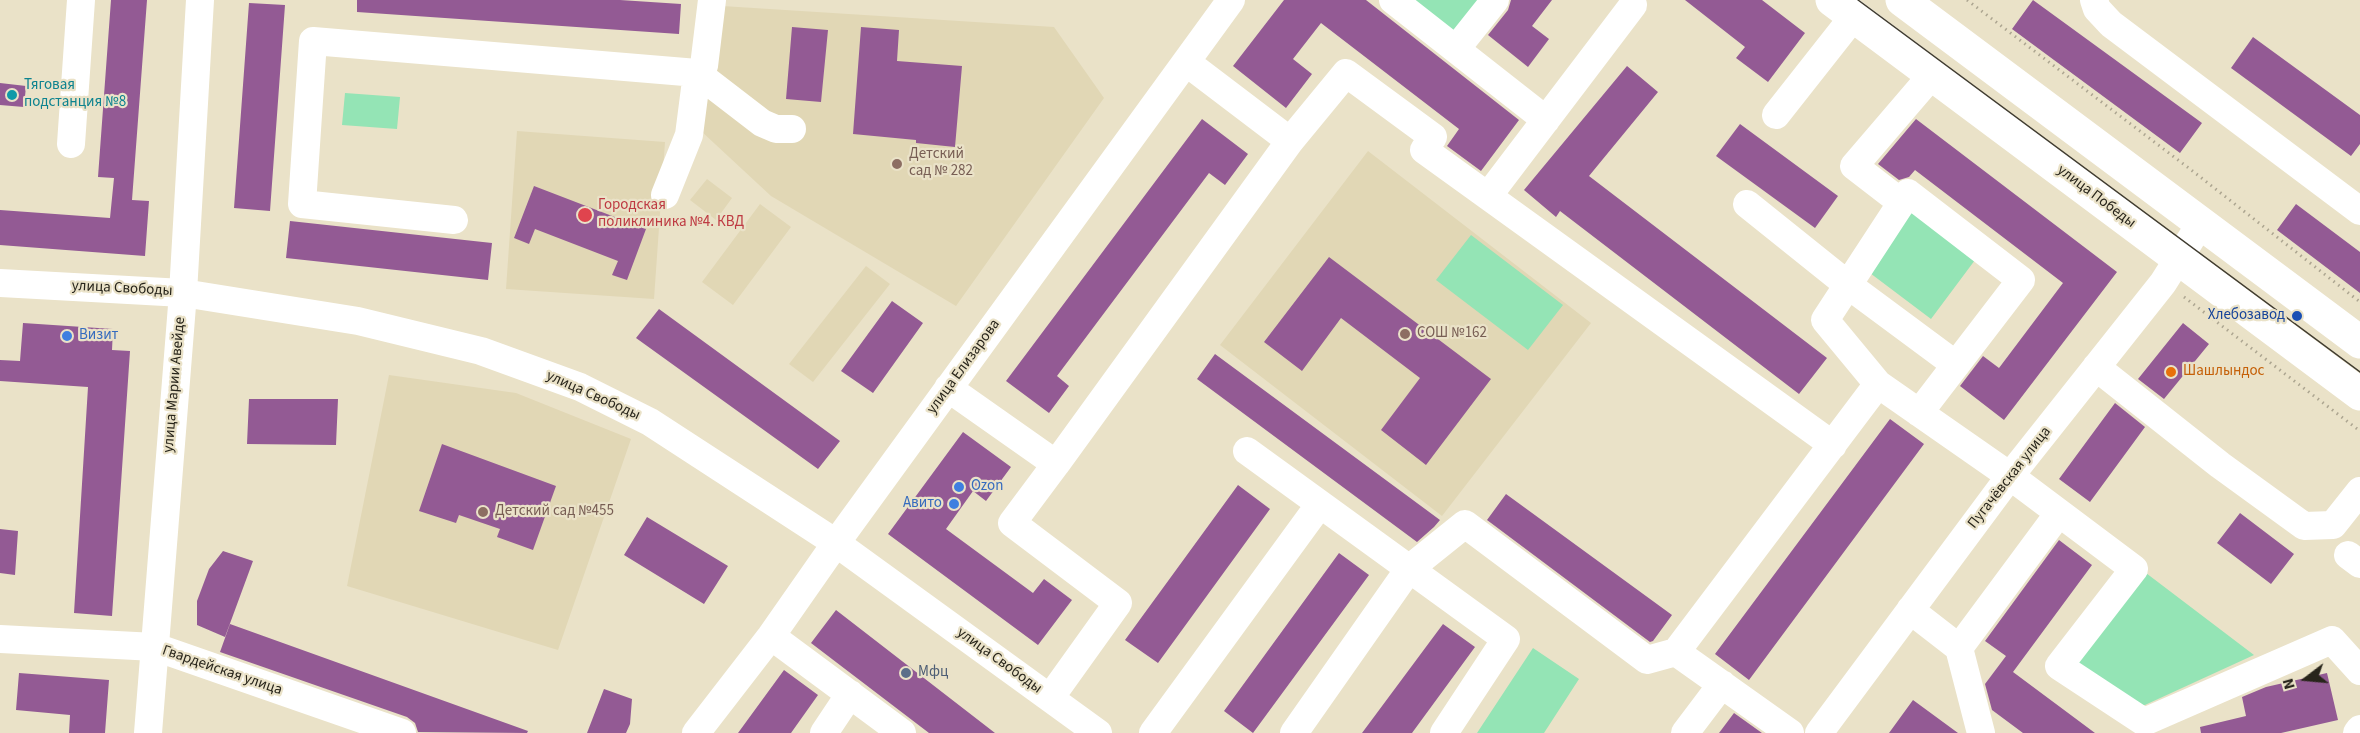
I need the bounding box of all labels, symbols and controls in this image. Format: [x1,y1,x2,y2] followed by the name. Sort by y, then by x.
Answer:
[24,77,126,112] place label: Тяговая подстанция №8
[5,88,19,102] marker: Тяговая подстанция №8
[909,146,973,181] place label: Детский сад № 282
[890,157,904,171] marker: Детский сад № 282
[2053,162,2139,232] street label: улица Победы
[598,197,744,232] place label: Городская поликлиника №4. КВД
[576,206,594,224] marker: Городская поликлиника №4. КВД
[71,277,173,301] street label: улица Свободы
[2208,307,2285,325] place label: Хлебозавод
[2290,309,2304,323] marker: Хлебозавод
[160,316,190,454] street label: улица Марии Авейде
[924,316,1004,418] street label: улица Елизарова
[1417,325,1487,343] place label: СОШ №162
[79,327,119,345] place label: Визит
[1398,327,1412,341] marker: СОШ №162
[60,329,74,343] marker: Визит
[2183,363,2264,381] place label: Шашлындос
[2164,365,2178,379] marker: Шашлындос
[543,367,643,425] street label: улица Свободы
[1965,423,2055,533] street label: Пугачёвская улица
[971,478,1003,496] place label: Ozon
[952,480,966,494] marker: Ozon
[903,495,942,513] place label: Авито
[947,497,961,511] marker: Авито
[495,503,614,521] place label: Детский сад №455
[476,505,490,519] marker: Детский сад №455
[953,624,1045,698] street label: улица Свободы
[160,642,284,700] street label: Гвардейская улица
[2276,649,2336,709] north arrow
[918,664,948,682] place label: Мфц
[899,666,913,680] marker: Мфц
[2277,676,2301,692] text: N

